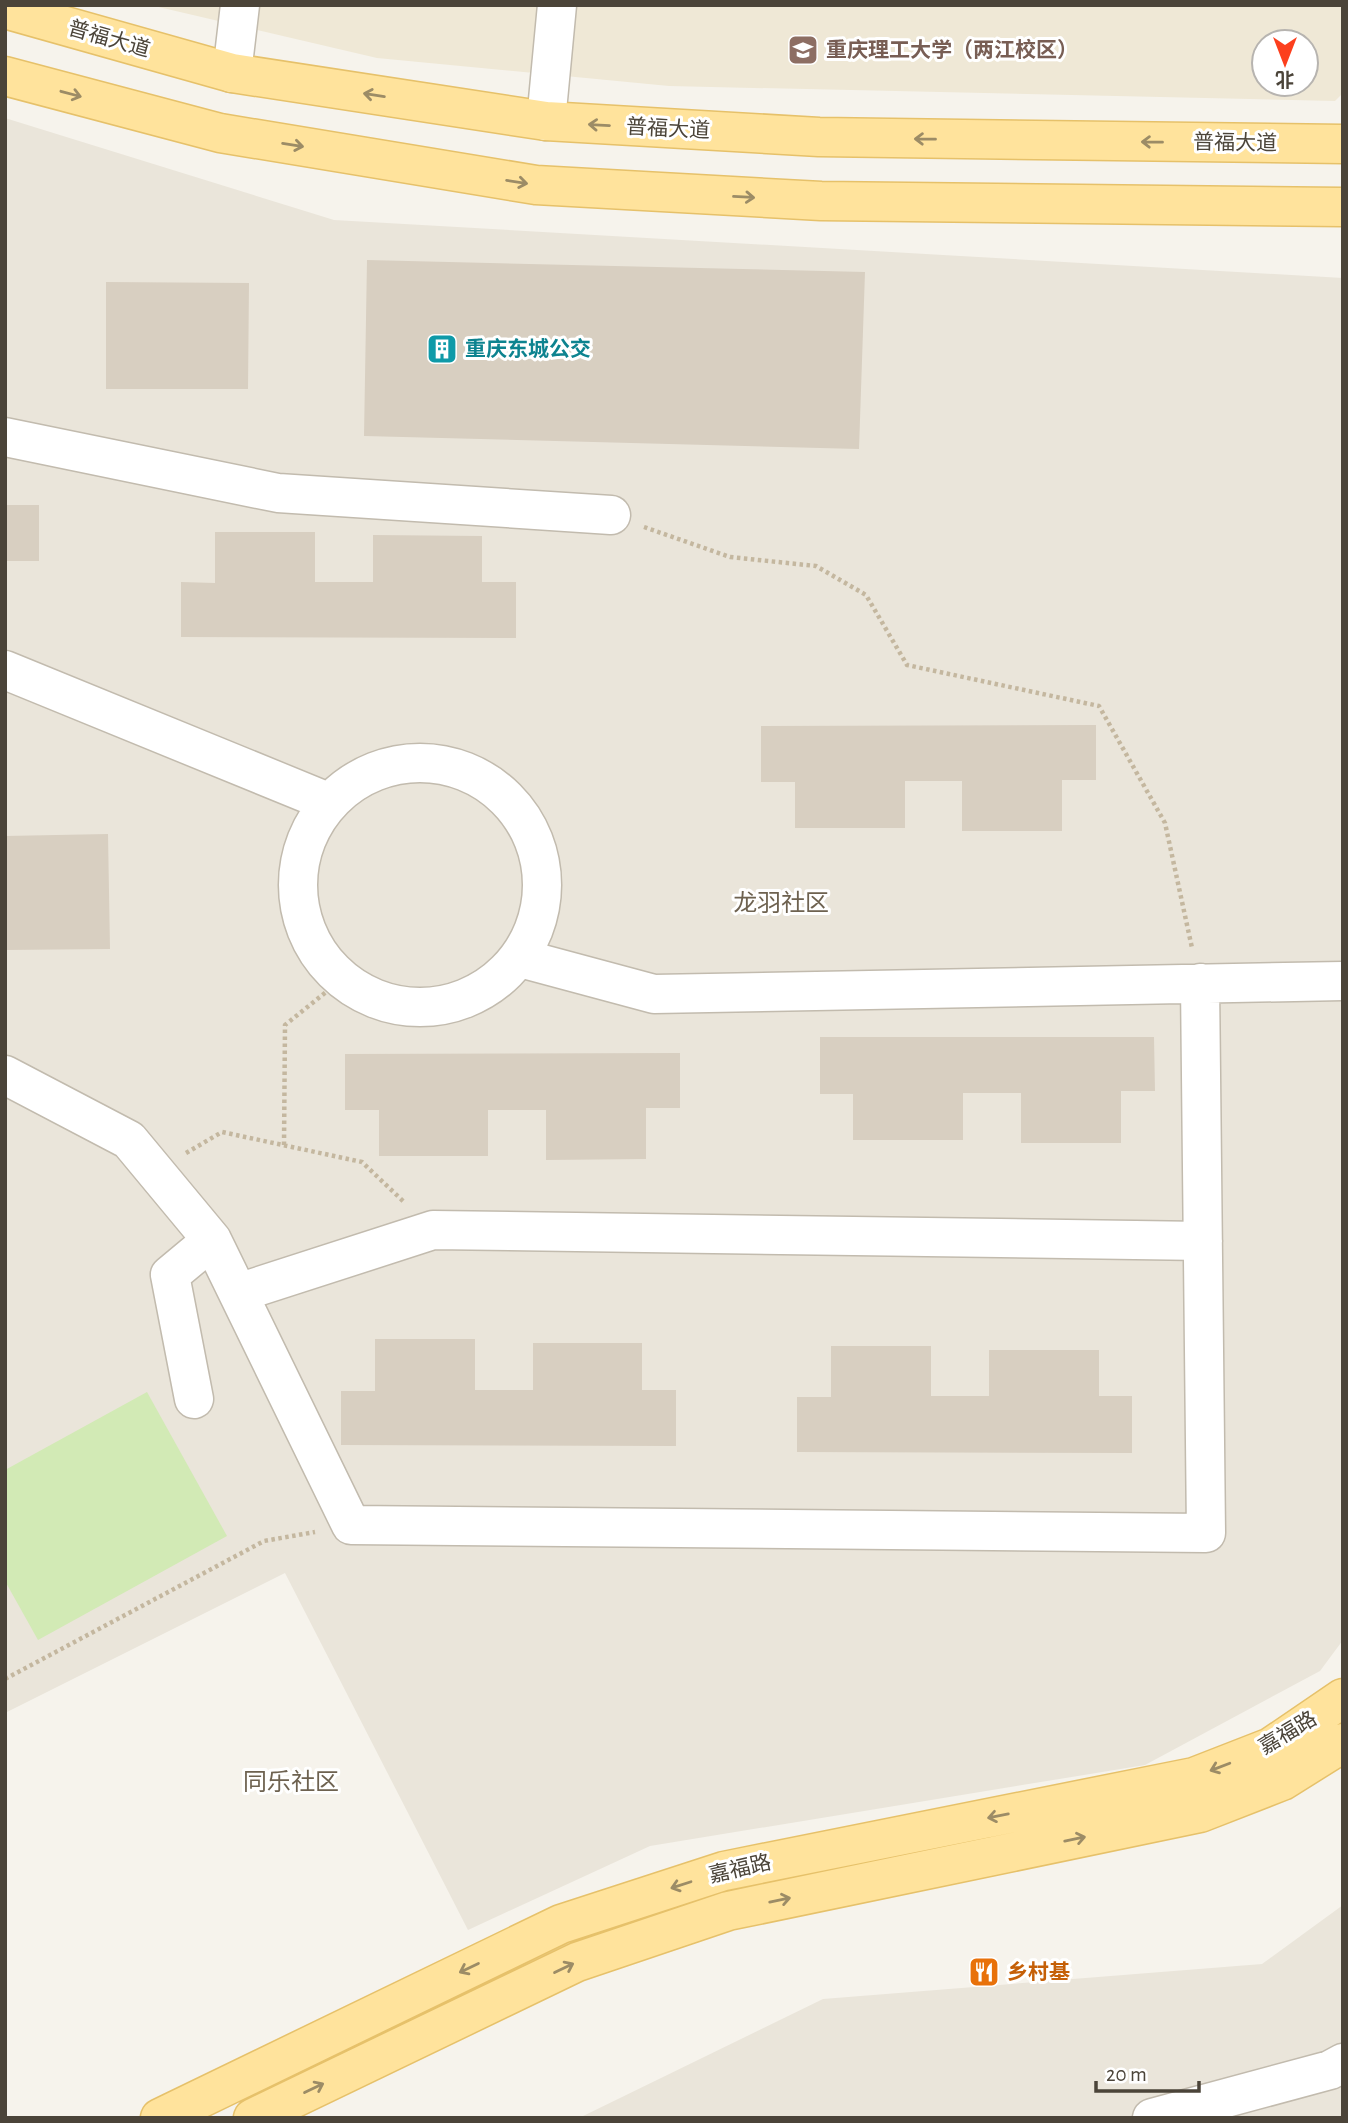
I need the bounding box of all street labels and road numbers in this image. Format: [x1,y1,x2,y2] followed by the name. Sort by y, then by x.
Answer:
[66,16,153,61] street label: 普福大道
[626,115,711,142] street label: 普福大道
[1193,131,1277,154] street label: 普福大道
[1255,1707,1320,1758] street label: 嘉福路
[707,1851,773,1886] street label: 嘉福路

